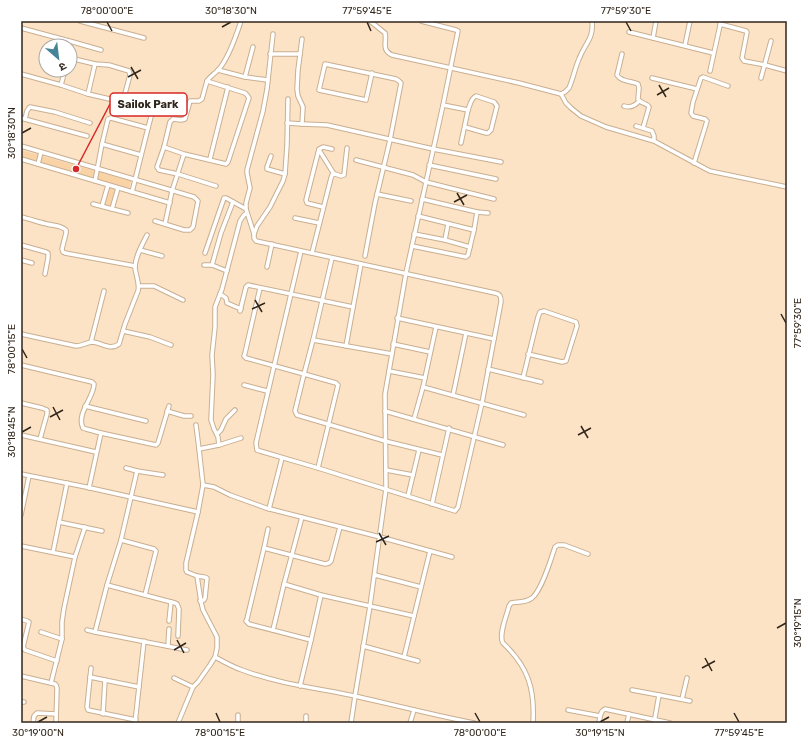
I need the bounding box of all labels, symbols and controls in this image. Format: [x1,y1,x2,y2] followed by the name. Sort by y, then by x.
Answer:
[81,5,133,17] text: 78°00'00"E
[205,5,257,17] text: 30°18'30"N
[342,5,392,17] text: 77°59'45"E
[601,5,651,17] text: 77°59'30"E
[38,38,78,78] north arrow
[56,59,68,74] text: उ
[110,93,187,116] callout: Sailok Park
[118,98,179,111] text: Sailok Park
[6,107,18,159] text: 30°18'30"N
[792,298,804,348] text: 77°59'30"E
[6,324,18,374] text: 78°00'15"E
[6,406,18,458] text: 30°18'45"N
[792,598,804,648] text: 30°19'15"N
[12,727,64,739] text: 30°19'00"N
[195,727,245,739] text: 78°00'15"E
[454,727,506,739] text: 78°00'00"E
[575,727,625,739] text: 30°19'15"N
[714,727,764,739] text: 77°59'45"E

